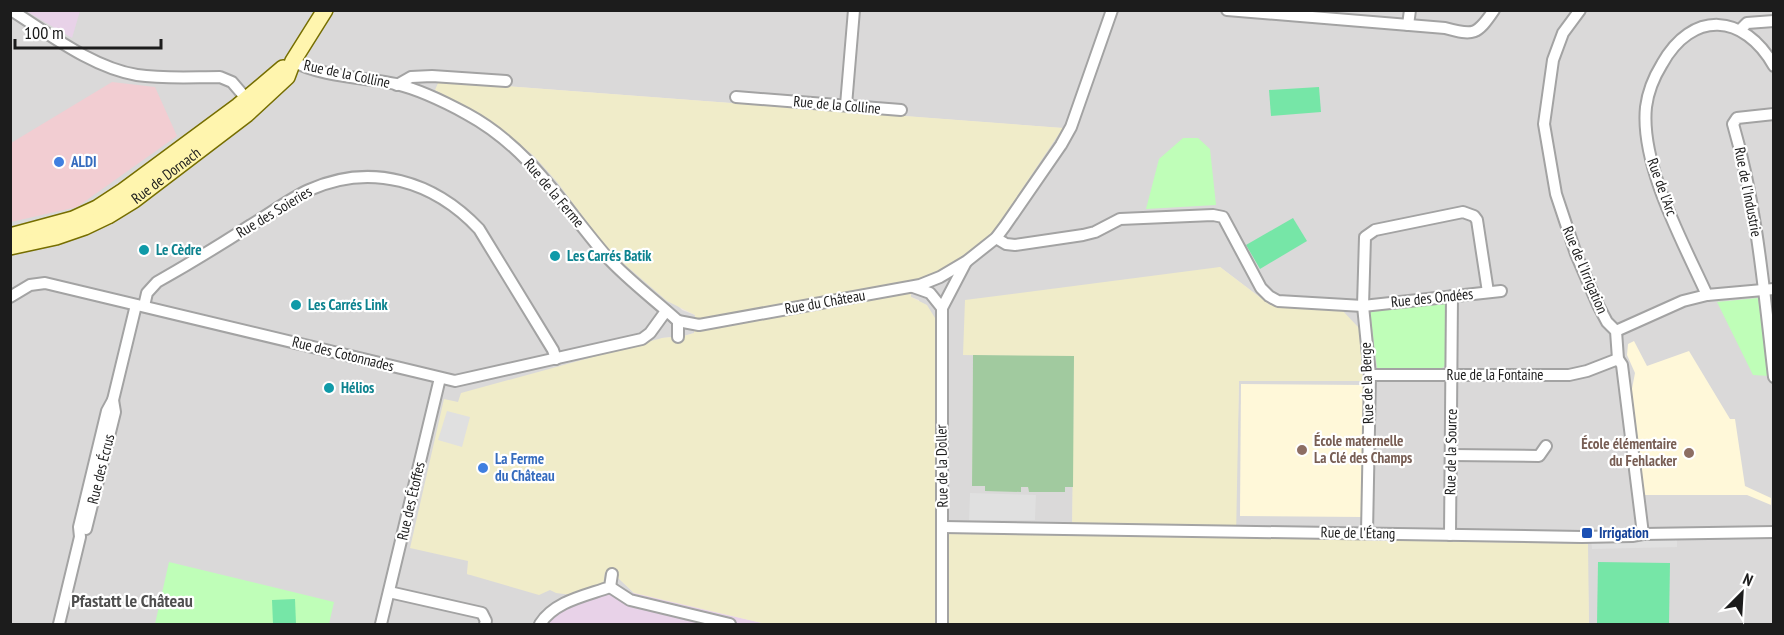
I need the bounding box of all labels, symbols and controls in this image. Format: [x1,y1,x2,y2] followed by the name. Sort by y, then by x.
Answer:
[15,12,160,50] scale bar
[24,21,64,44] text: 100 m
[302,55,392,92] street label: Rue de la Colline
[793,91,882,118] street label: Rue de la Colline
[127,143,204,208] street label: Rue de Dornach
[1730,145,1766,238] street label: Rue de l'Industrie
[70,152,96,171] place label: ALDI
[520,154,589,231] street label: Rue de la Ferme
[52,155,66,169] marker: ALDI
[1643,155,1682,219] street label: Rue de l'Arc
[232,182,315,242] street label: Rue des Soieries
[1559,223,1612,316] street label: Rue de l'Irrigation
[156,240,202,259] place label: Le Cèdre
[137,243,151,257] marker: Le Cèdre
[567,246,652,265] place label: Les Carrés Batik
[548,249,562,263] marker: Les Carrés Batik
[1390,284,1474,311] street label: Rue des Ondées
[783,285,867,318] street label: Rue du Château
[308,295,388,314] place label: Les Carrés Link
[289,298,303,312] marker: Les Carrés Link
[290,332,396,375] street label: Rue des Cotonnades
[1356,342,1377,424] street label: Rue de la Berge
[1446,365,1544,384] street label: Rue de la Fontaine
[341,378,374,397] place label: Hélios
[322,381,336,395] marker: Hélios
[1440,409,1461,495] street label: Rue de la Source
[931,423,952,508] street label: Rue de la Doller
[1314,431,1412,467] place label: École maternelle La Clé des Champs
[83,432,118,506] street label: Rue des Écrus
[1581,434,1678,470] place label: École élémentaire du Fehlacker
[1295,443,1309,457] marker: École maternelle La Clé des Champs
[1682,446,1696,460] marker: École élémentaire du Fehlacker
[495,449,555,485] place label: La Ferme du Château
[392,460,429,542] street label: Rue des Étoffes
[476,461,490,475] marker: La Ferme du Château
[1320,522,1396,543] street label: Rue de l'Étang
[1599,523,1649,542] place label: Irrigation
[1580,526,1594,540] marker: Irrigation
[1712,563,1772,623] north arrow
[1740,568,1756,590] text: N
[71,589,193,612] district label: Pfastatt le Château

